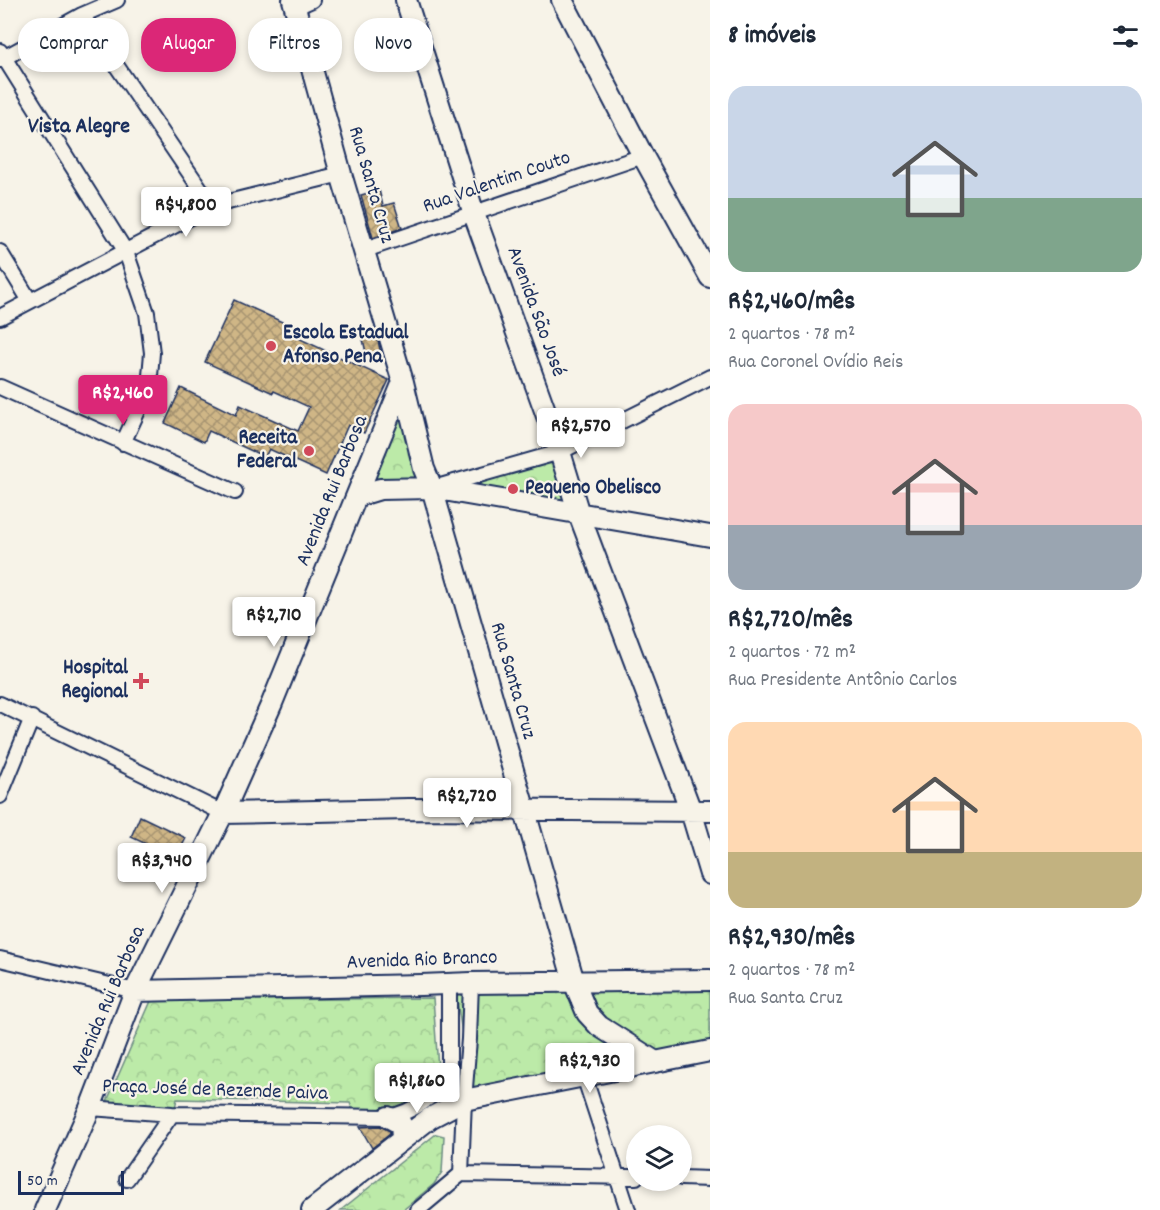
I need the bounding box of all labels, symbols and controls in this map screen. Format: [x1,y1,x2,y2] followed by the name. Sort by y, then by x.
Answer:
[18,18,129,72] chip: Comprar
[141,18,236,72] chip: Alugar
[248,18,342,72] chip: Filtros
[354,18,433,72] chip: Novo
[728,18,817,55] text: 8 imóveis
[1109,20,1142,53] icon: filters
[28,112,130,143] district label: Vista Alegre
[339,123,401,247] street label: Rua Santa Cruz
[881,125,989,233] icon: home
[419,144,575,222] street label: Rua Valentim Couto
[131,187,241,238] pin: R$4,800
[155,192,217,220] text: R$4,800
[498,243,572,381] street label: Avenida São José
[728,284,855,321] text: R$2,460/mês
[283,319,410,373] place label: Escola Estadual Afonso Pena
[728,321,855,349] text: 2 quartos · 78 m²
[264,339,278,353] marker: Escola Estadual Afonso Pena
[728,349,903,377] text: Rua Coronel Ovídio Reis
[68,375,178,426] pin: R$2,460
[92,380,154,408] text: R$2,460
[526,408,636,459] pin: R$2,570
[289,410,377,571] street label: Avenida Rui Barbosa
[551,413,611,441] text: R$2,570
[237,424,298,478] place label: Receita Federal
[881,443,989,551] icon: home
[302,444,316,458] marker: Receita Federal
[525,474,661,504] place label: Pequeno Obelisco
[506,482,520,496] marker: Pequeno Obelisco
[219,597,329,648] pin: R$2,710
[246,602,302,630] text: R$2,710
[728,602,853,639] text: R$2,720/mês
[481,619,543,743] street label: Rua Santa Cruz
[728,639,856,667] text: 2 quartos · 72 m²
[62,654,129,708] place label: Hospital Regional
[728,667,957,695] text: Rua Presidente Antônio Carlos
[132,672,150,690] marker: Hospital Regional
[881,761,989,869] icon: home
[412,778,522,829] pin: R$2,720
[437,783,497,811] text: R$2,720
[107,843,217,894] pin: R$3,940
[132,848,192,876] text: R$3,940
[64,920,155,1081] street label: Avenida Rui Barbosa
[728,920,855,957] text: R$2,930/mês
[346,943,498,979] street label: Avenida Rio Branco
[728,957,855,985] text: 2 quartos · 78 m²
[728,985,843,1013] text: Rua Santa Cruz
[535,1043,645,1094] pin: R$2,930
[559,1048,621,1076] text: R$2,930
[362,1063,472,1114] pin: R$1,860
[389,1068,445,1096] text: R$1,860
[102,1072,330,1110] street label: Praça José de Rezende Paiva
[626,1125,692,1191] map controls
[626,1125,692,1191] button: layers
[18,1168,124,1196] scale bar
[27,1170,58,1193] text: 50 m

